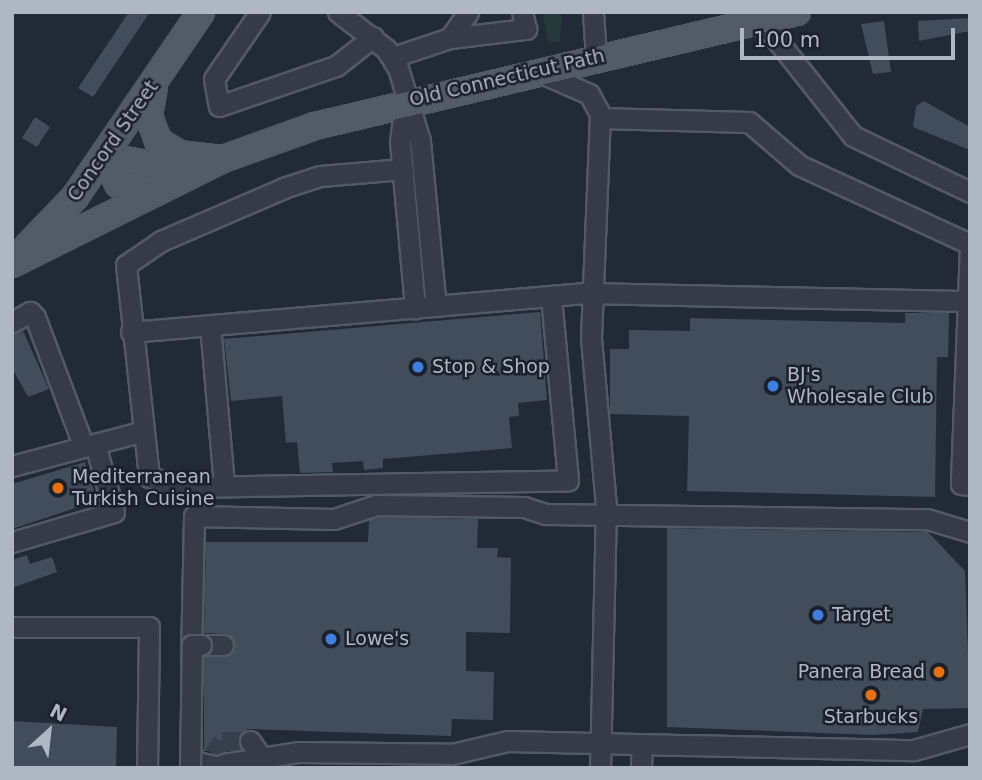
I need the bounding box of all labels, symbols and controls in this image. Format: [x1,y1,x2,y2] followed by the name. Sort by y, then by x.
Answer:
[744,14,959,58] scale bar
[753,28,820,52] text: 100 m
[407,44,607,112] street label: Old Connecticut Path
[63,76,163,206] street label: Concord Street
[432,356,550,378] place label: Stop & Shop
[410,359,426,375] marker: Stop & Shop
[787,364,934,408] place label: BJ's Wholesale Club
[765,378,781,394] marker: BJ's Wholesale Club
[72,466,214,510] place label: Mediterranean Turkish Cuisine
[50,480,66,496] marker: Mediterranean Turkish Cuisine
[832,604,891,626] place label: Target
[810,607,826,623] marker: Target
[345,628,409,650] place label: Lowe's
[323,631,339,647] marker: Lowe's
[798,661,925,683] place label: Panera Bread
[931,664,947,680] marker: Panera Bread
[863,687,879,703] marker: Starbucks
[14,696,84,766] north arrow
[46,699,71,726] text: N
[824,706,918,728] place label: Starbucks

